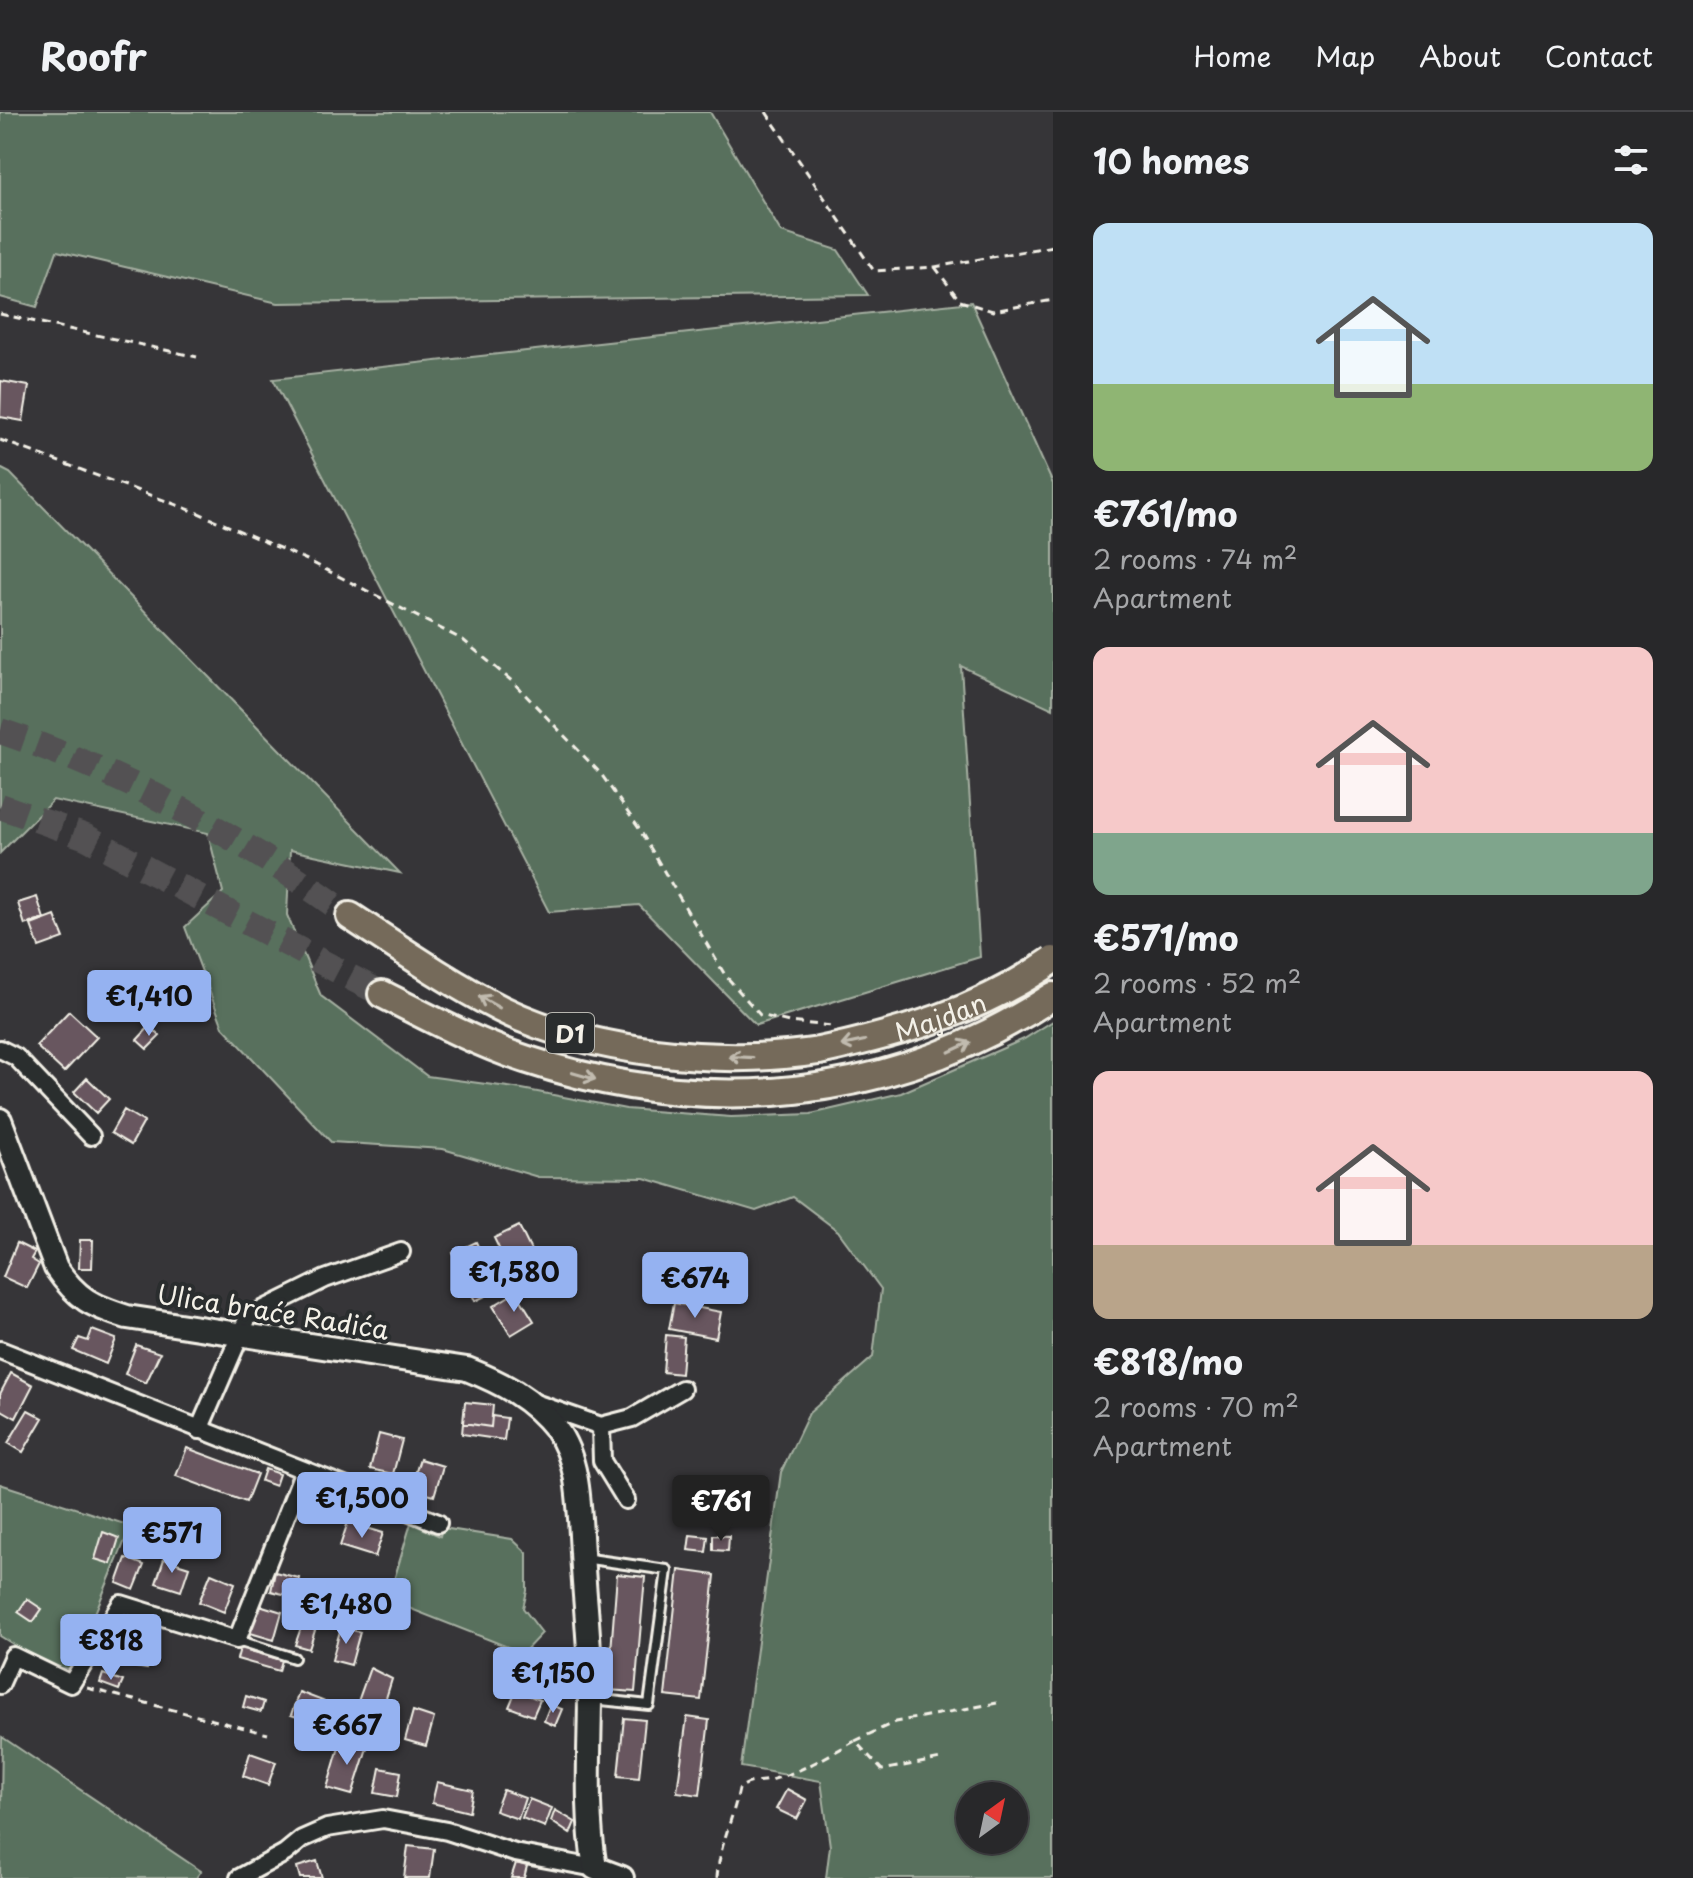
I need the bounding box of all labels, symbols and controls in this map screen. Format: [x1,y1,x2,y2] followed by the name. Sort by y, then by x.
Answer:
[40,27,147,84] text: Roofr
[1193,34,1271,77] text: Home
[1315,34,1375,77] text: Map
[1419,34,1501,77] text: About
[1545,34,1653,77] text: Contact
[1093,134,1249,186] text: 10 homes
[1609,138,1653,182] icon: filters
[1301,275,1445,419] icon: home
[1093,487,1237,539] text: €761/mo
[1093,539,1297,578] text: 2 rooms · 74 m²
[1093,578,1232,617] text: Apartment
[1301,699,1445,843] icon: home
[1093,911,1238,963] text: €571/mo
[1093,963,1301,1002] text: 2 rooms · 52 m²
[84,970,214,1038] pin: €1,410
[105,976,193,1015] text: €1,410
[890,982,992,1051] street label: Majdan
[478,994,502,1009] one-way arrow
[1093,1002,1232,1041] text: Apartment
[546,1013,594,1053] road number: D1
[841,1036,867,1051] one-way arrow
[947,1039,971,1054] one-way arrow
[728,1049,755,1064] one-way arrow
[570,1069,596,1084] one-way arrow
[1301,1123,1445,1267] icon: home
[449,1246,579,1314] pin: €1,580
[468,1252,560,1291] text: €1,580
[648,1252,742,1320] pin: €674
[660,1258,730,1297] text: €674
[154,1273,392,1349] street label: Ulica braće Radića
[1093,1335,1243,1387] text: €818/mo
[1093,1387,1299,1426] text: 2 rooms · 70 m²
[1093,1426,1232,1465] text: Apartment
[297,1472,427,1540] pin: €1,500
[674,1475,768,1543] pin: €761
[315,1478,409,1517] text: €1,500
[690,1481,752,1520] text: €761
[125,1507,219,1575] pin: €571
[141,1513,203,1552] text: €571
[281,1578,411,1646] pin: €1,480
[300,1584,392,1623] text: €1,480
[64,1614,158,1682] pin: €818
[78,1620,144,1659] text: €818
[488,1647,618,1715] pin: €1,150
[511,1653,595,1692] text: €1,150
[300,1699,394,1767] pin: €667
[312,1705,382,1744] text: €667
[956,1782,1028,1854] north arrow
[956,1782,1028,1854] map controls

